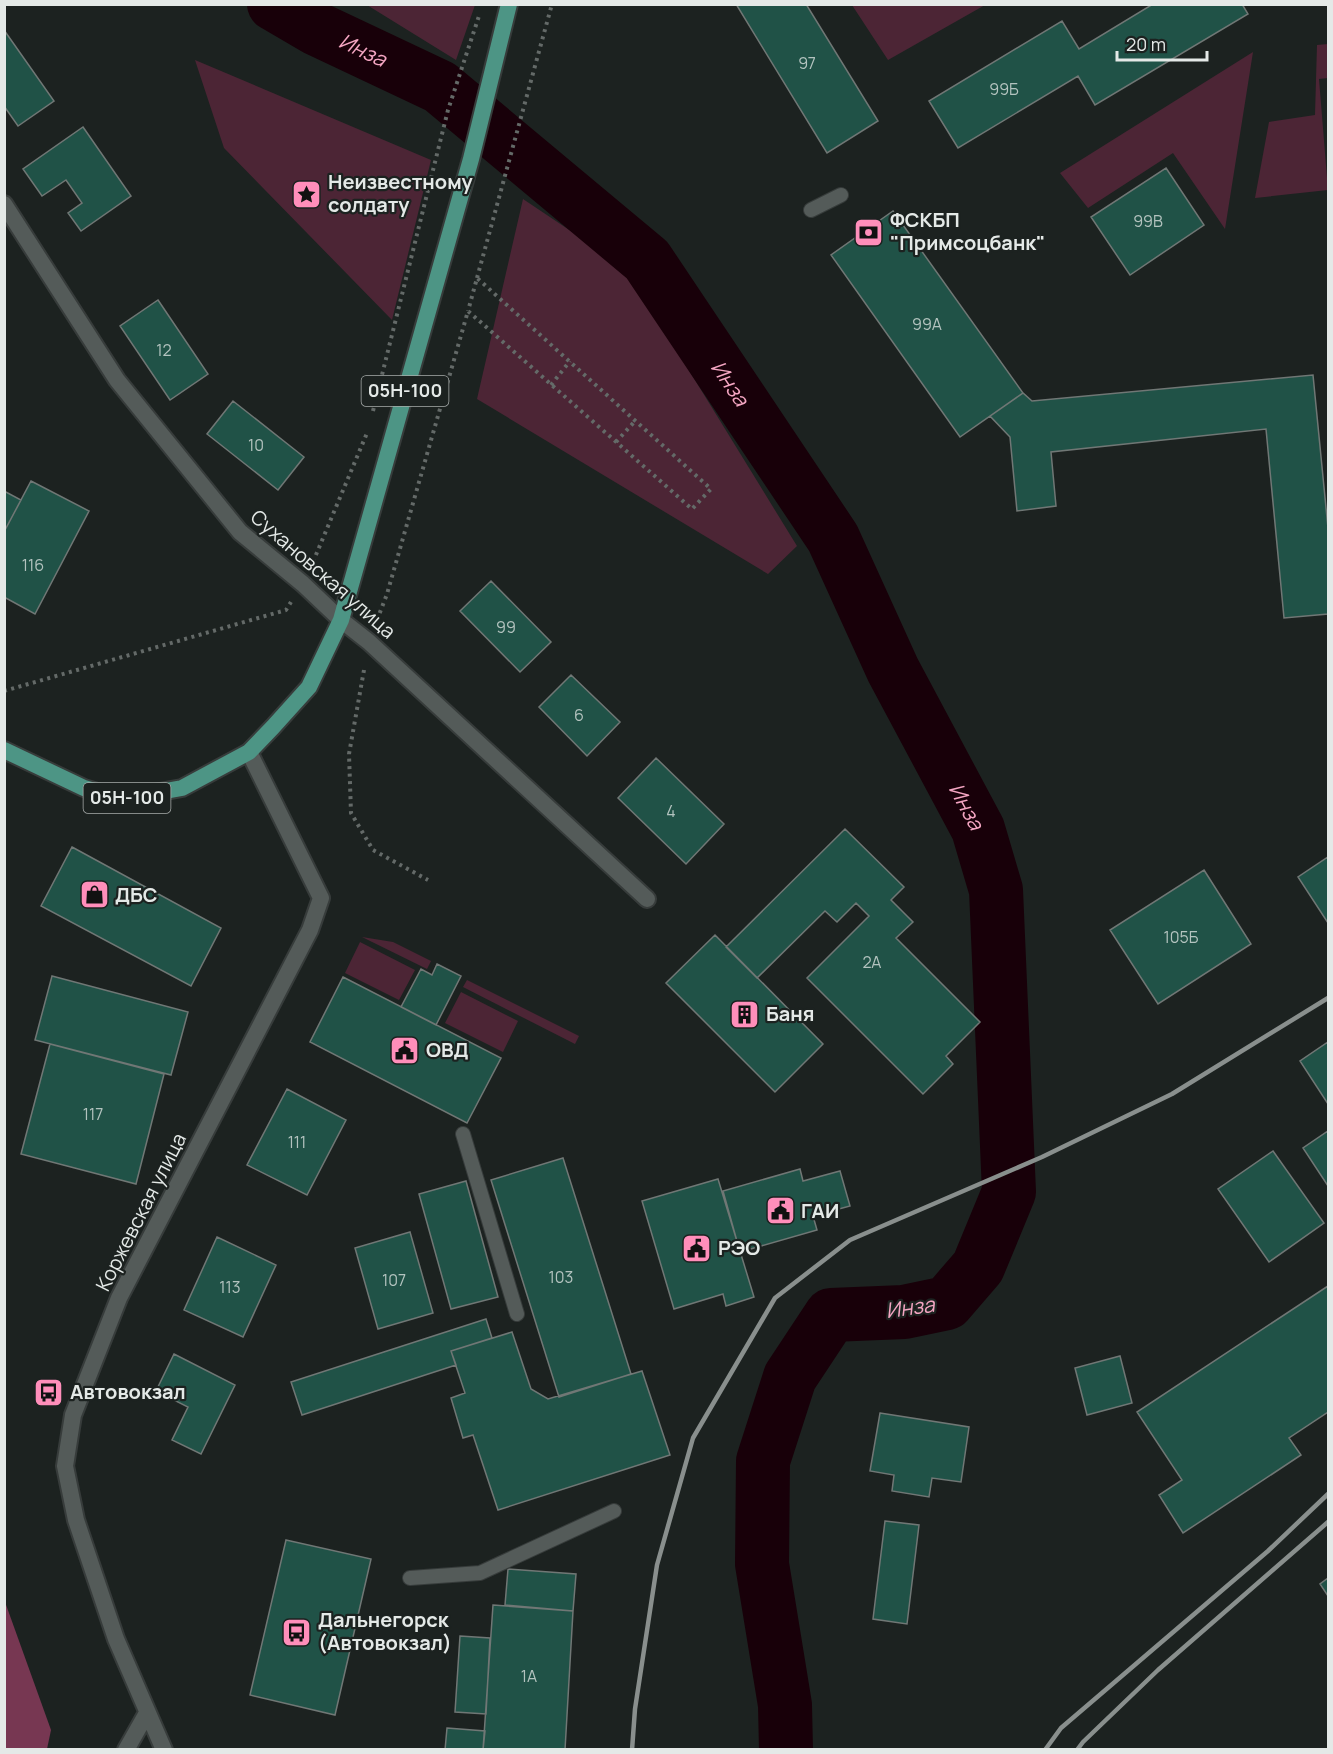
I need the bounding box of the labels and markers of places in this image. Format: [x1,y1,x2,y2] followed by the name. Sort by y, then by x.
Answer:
[328,168,474,218] place label: Неизвестному солдату
[291,178,323,210] place icon: Неизвестному солдату
[890,206,1045,256] place label: ФСКБП "Примсоцбанк"
[853,216,885,248] bank icon: ФСКБП "Примсоцбанк"
[78,879,110,911] shop icon: ДБС
[115,881,158,908] place label: ДБС
[729,998,761,1030] building icon: Баня
[766,1000,814,1027] place label: Баня
[389,1034,421,1066] public building icon: ОВД
[426,1036,469,1063] place label: ОВД
[764,1195,796,1227] public building icon: ГАИ
[801,1197,839,1224] place label: ГАИ
[681,1232,713,1264] public building icon: РЭО
[718,1234,760,1261] place label: РЭО
[33,1376,65,1408] bus stop icon: Автовокзал
[70,1378,186,1405] place label: Автовокзал
[318,1606,452,1656] place label: Дальнегорск (Автовокзал)
[281,1616,313,1648] bus stop icon: Дальнегорск (Автовокзал)

